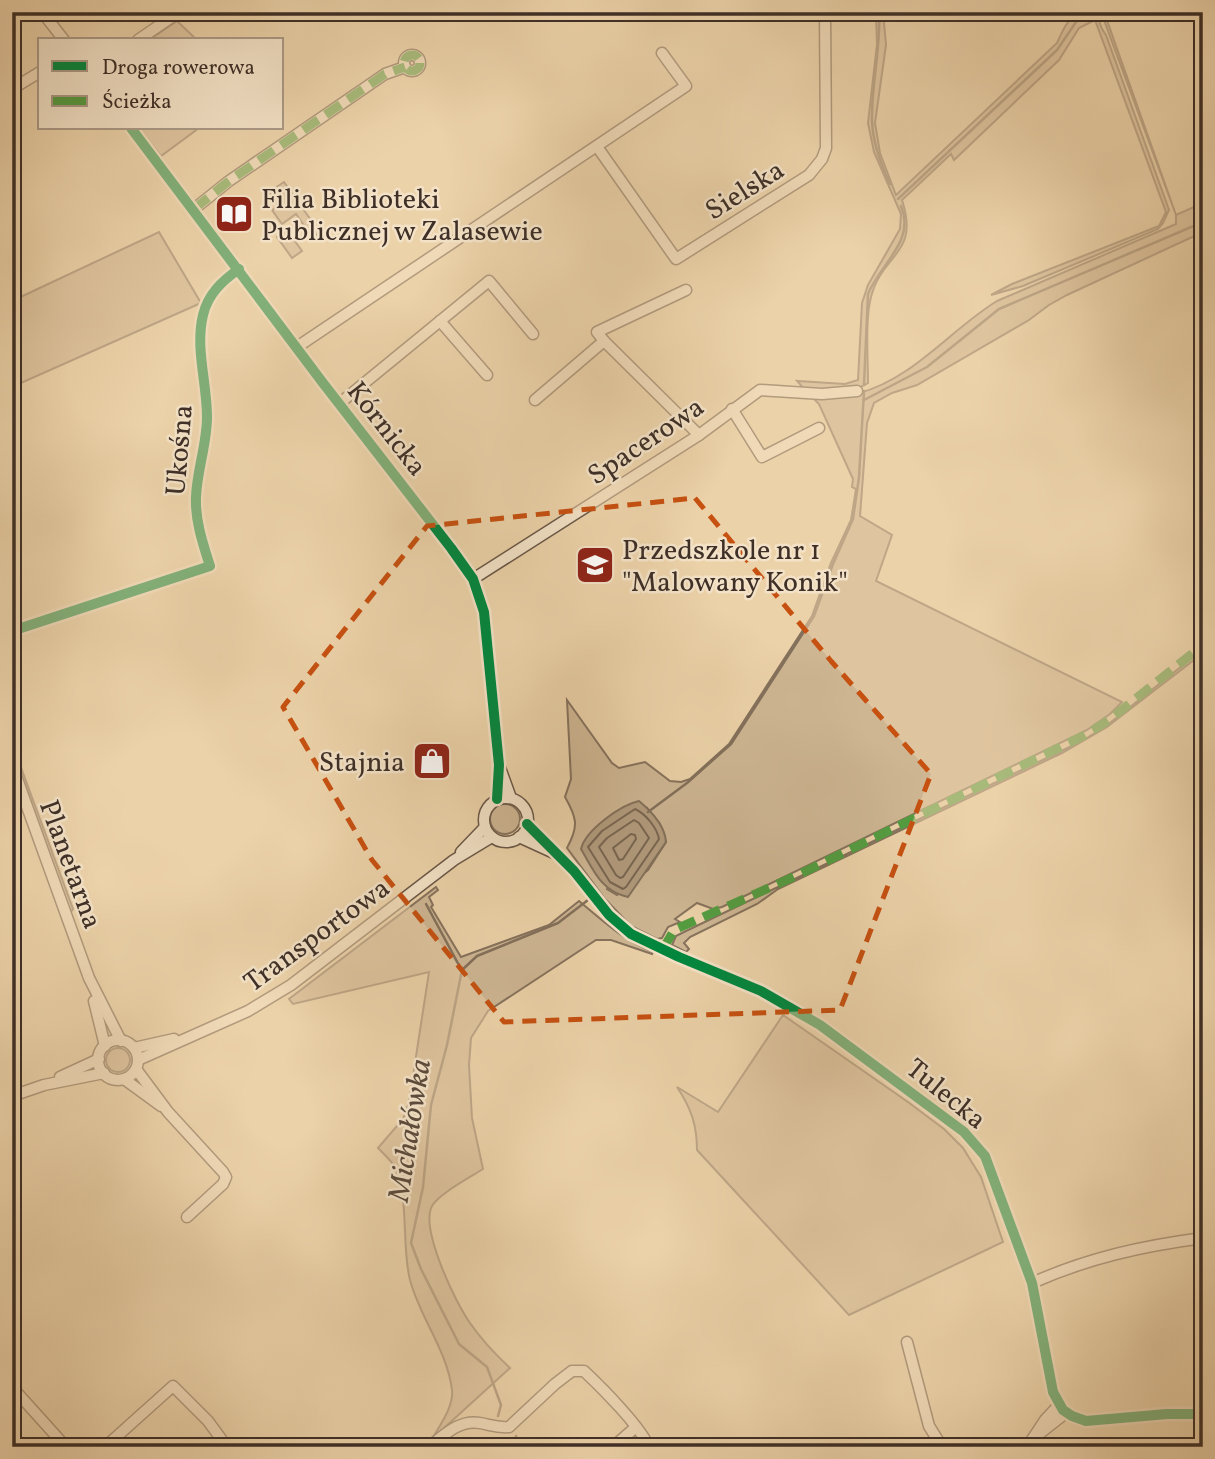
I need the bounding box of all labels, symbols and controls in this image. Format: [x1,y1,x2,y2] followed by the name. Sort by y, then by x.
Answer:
[38,38,284,130] legend
[102,54,255,83] text: Droga rowerowa
[102,88,172,117] text: Ścieżka
[698,152,792,231] street label: Sielska
[261,181,543,252] place label: Filia Biblioteki Publicznej w Zalasewie
[213,193,255,235] library icon: Filia Biblioteki Publicznej w Zalasewie
[337,374,435,485] street label: Kórnicka
[580,389,713,495] street label: Spacerowa
[157,403,204,497] street label: Ukośna
[622,532,848,603] place label: Przedszkole nr 1 "Malowany Konik"
[574,544,616,586] school or university icon: Przedszkole nr 1 "Malowany Konik"
[411,740,453,782] shop icon: Stajnia
[319,744,405,783] place label: Stajnia
[28,795,111,935] street label: Planetarna
[236,870,399,1002] street label: Transportowa
[897,1050,994,1139] street label: Tulecka
[379,1056,443,1206] water label: Michałówka

